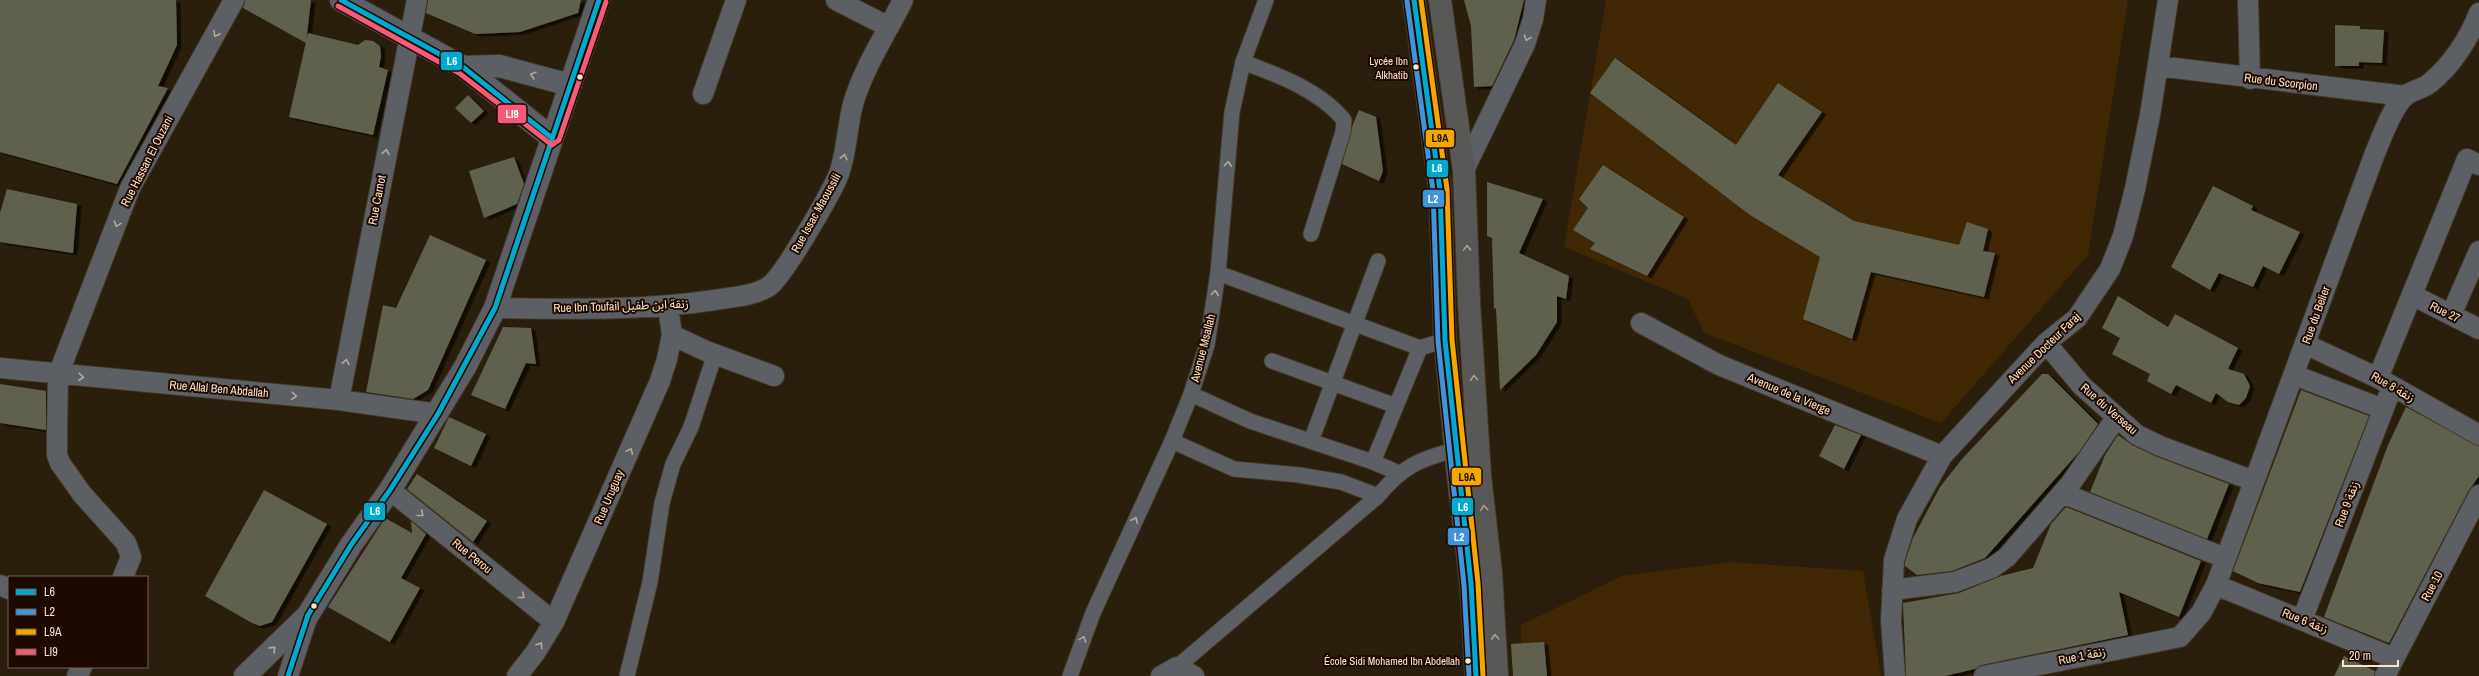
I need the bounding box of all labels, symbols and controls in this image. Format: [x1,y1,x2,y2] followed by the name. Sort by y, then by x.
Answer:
[213,30,220,37] one-way arrow
[1524,34,1532,41] one-way arrow
[440,51,463,71] line badge: L6
[447,54,457,68] text: L6
[1369,54,1408,82] place label: Lycée Ibn Alkhatib
[1411,62,1421,72] marker: Lycée Ibn Alkhatib
[2243,70,2319,94] street label: Rue du Scorpion
[530,71,537,80] one-way arrow
[575,72,585,82] unlabelled marker
[497,104,527,124] line badge: LI9
[505,107,519,121] text: LI9
[117,113,177,209] street label: Rue Hassan El Ouzani
[1425,129,1455,148] line badge: L9A
[1431,131,1449,145] text: L9A
[382,149,390,155] one-way arrow
[840,153,848,160] one-way arrow
[1426,159,1449,178] line badge: L6
[1223,161,1232,167] one-way arrow
[1432,161,1442,175] text: L6
[788,170,844,256] street label: Rue Issac Maoussili
[364,174,390,226] street label: Rue Carnot
[1422,189,1445,208] line badge: L2
[1428,192,1438,206] text: L2
[113,220,121,227] one-way arrow
[1463,245,1471,251] one-way arrow
[2298,283,2334,346] street label: Rue du Belier
[1210,290,1219,296] one-way arrow
[553,296,689,316] street label: Rue Ibn Toufail زنقة ابن طفيل
[2427,298,2463,326] street label: Rue 27
[2004,309,2084,387] street label: Avenue Docteur Faraj
[1187,312,1219,385] street label: Avenue Msallah
[341,359,350,365] one-way arrow
[2368,368,2418,406] street label: Rue 8 زنقة
[1744,369,1833,419] street label: Avenue de la Vierge
[78,372,84,381] one-way arrow
[1469,375,1478,381] one-way arrow
[169,377,269,401] street label: Rue Allal Ben Abdallah
[2077,380,2141,438] street label: Rue du Verseau
[291,392,297,401] one-way arrow
[625,447,633,454] one-way arrow
[590,467,628,527] street label: Rue Uruguay
[1451,467,1482,486] line badge: L9A
[1458,470,1476,484] text: L9A
[2331,479,2363,529] street label: Rue 9 زنقة
[1451,497,1474,516] line badge: L6
[1458,500,1468,514] text: L6
[363,502,386,521] line badge: L6
[370,504,380,518] text: L6
[1480,505,1489,511] one-way arrow
[416,510,423,517] one-way arrow
[1130,517,1138,525] one-way arrow
[1447,527,1470,546] line badge: L2
[1454,530,1464,544] text: L2
[449,535,495,577] street label: Rue Perou
[2417,568,2447,604] street label: Rue 10
[8,576,148,668] legend
[44,584,55,600] text: L6
[517,591,524,598] one-way arrow
[309,601,319,611] unlabelled marker
[44,604,55,620] text: L2
[2280,605,2330,637] street label: Rue 6 زنقة
[44,624,62,640] text: L9A
[1490,634,1499,640] one-way arrow
[1079,636,1087,643] one-way arrow
[536,642,543,649] one-way arrow
[2343,642,2398,668] scale bar
[44,644,58,660] text: LI9
[2057,644,2107,668] street label: Rue 1 زنقة
[268,646,276,654] one-way arrow
[2349,648,2371,664] text: 20 m
[1324,654,1460,668] place label: École Sidi Mohamed Ibn Abdellah
[1463,656,1473,666] marker: École Sidi Mohamed Ibn Abdellah

